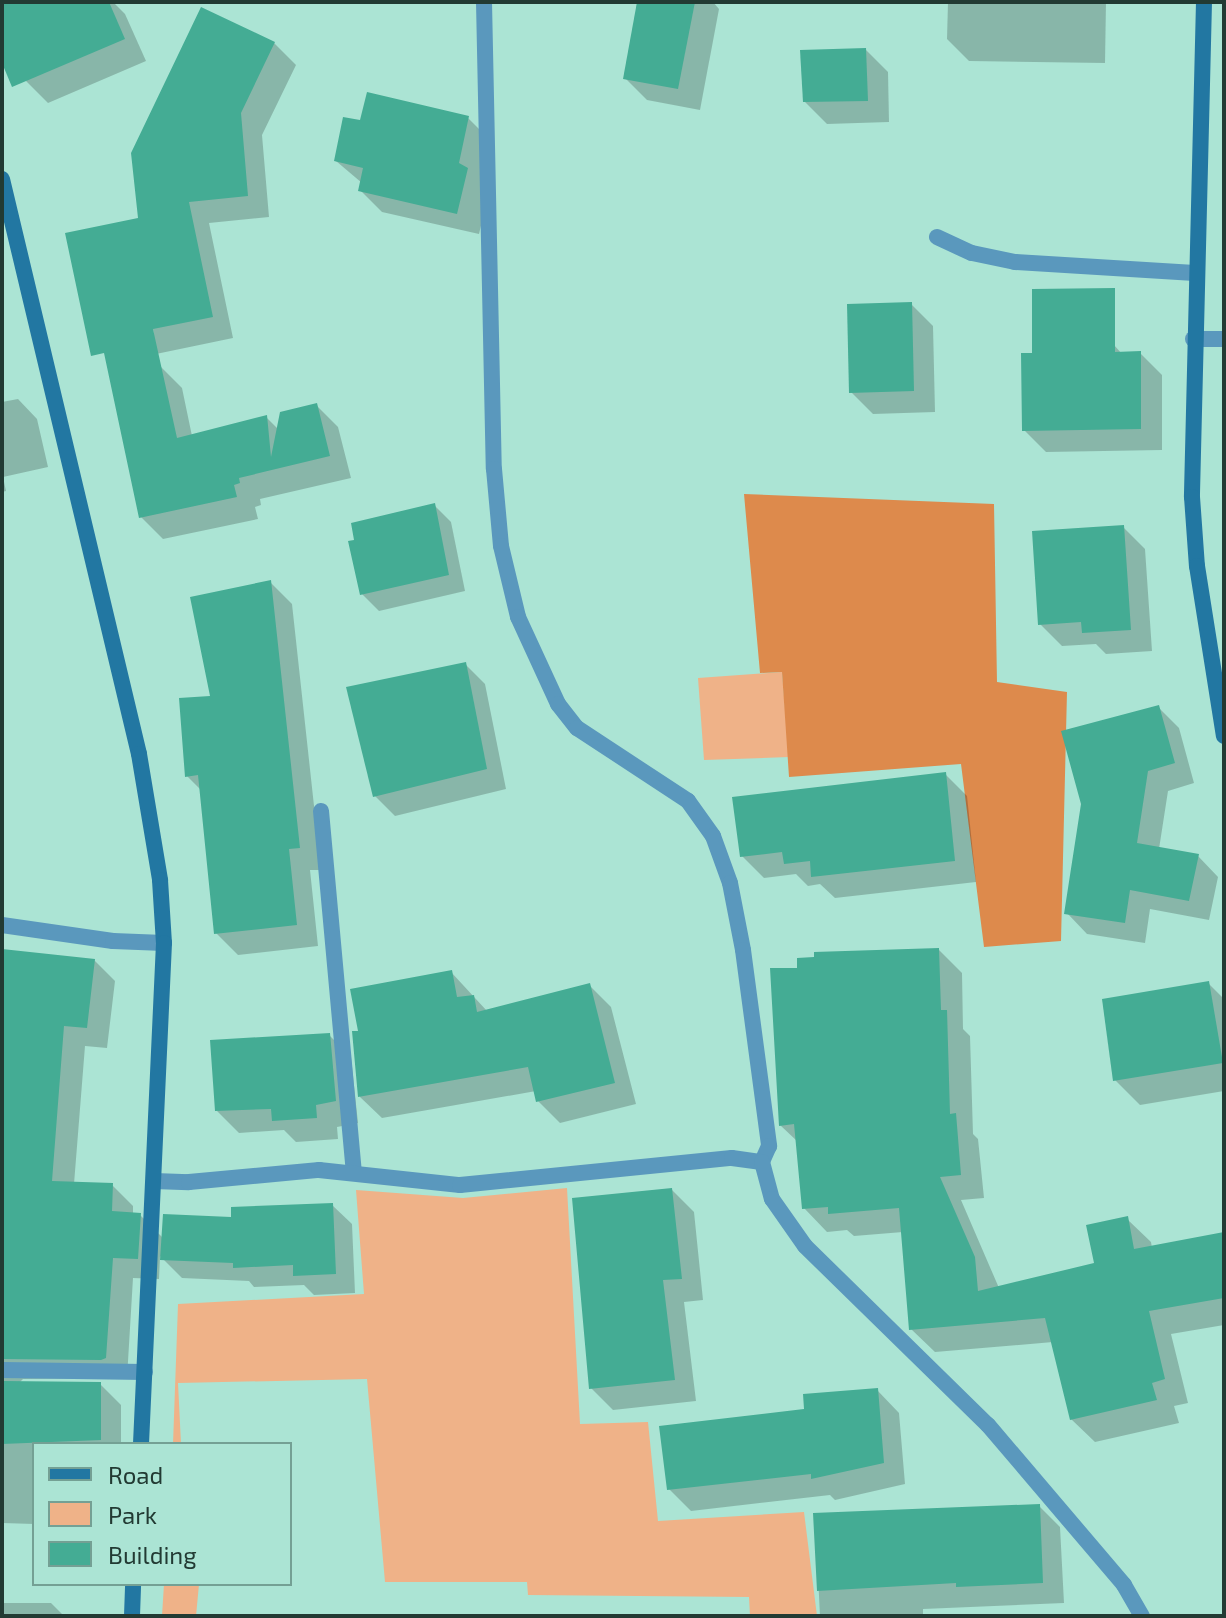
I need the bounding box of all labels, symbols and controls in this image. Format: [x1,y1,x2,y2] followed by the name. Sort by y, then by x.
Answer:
[32,1442,292,1586] legend
[108,1460,163,1489] text: Road
[108,1500,157,1529] text: Park
[108,1540,197,1569] text: Building

